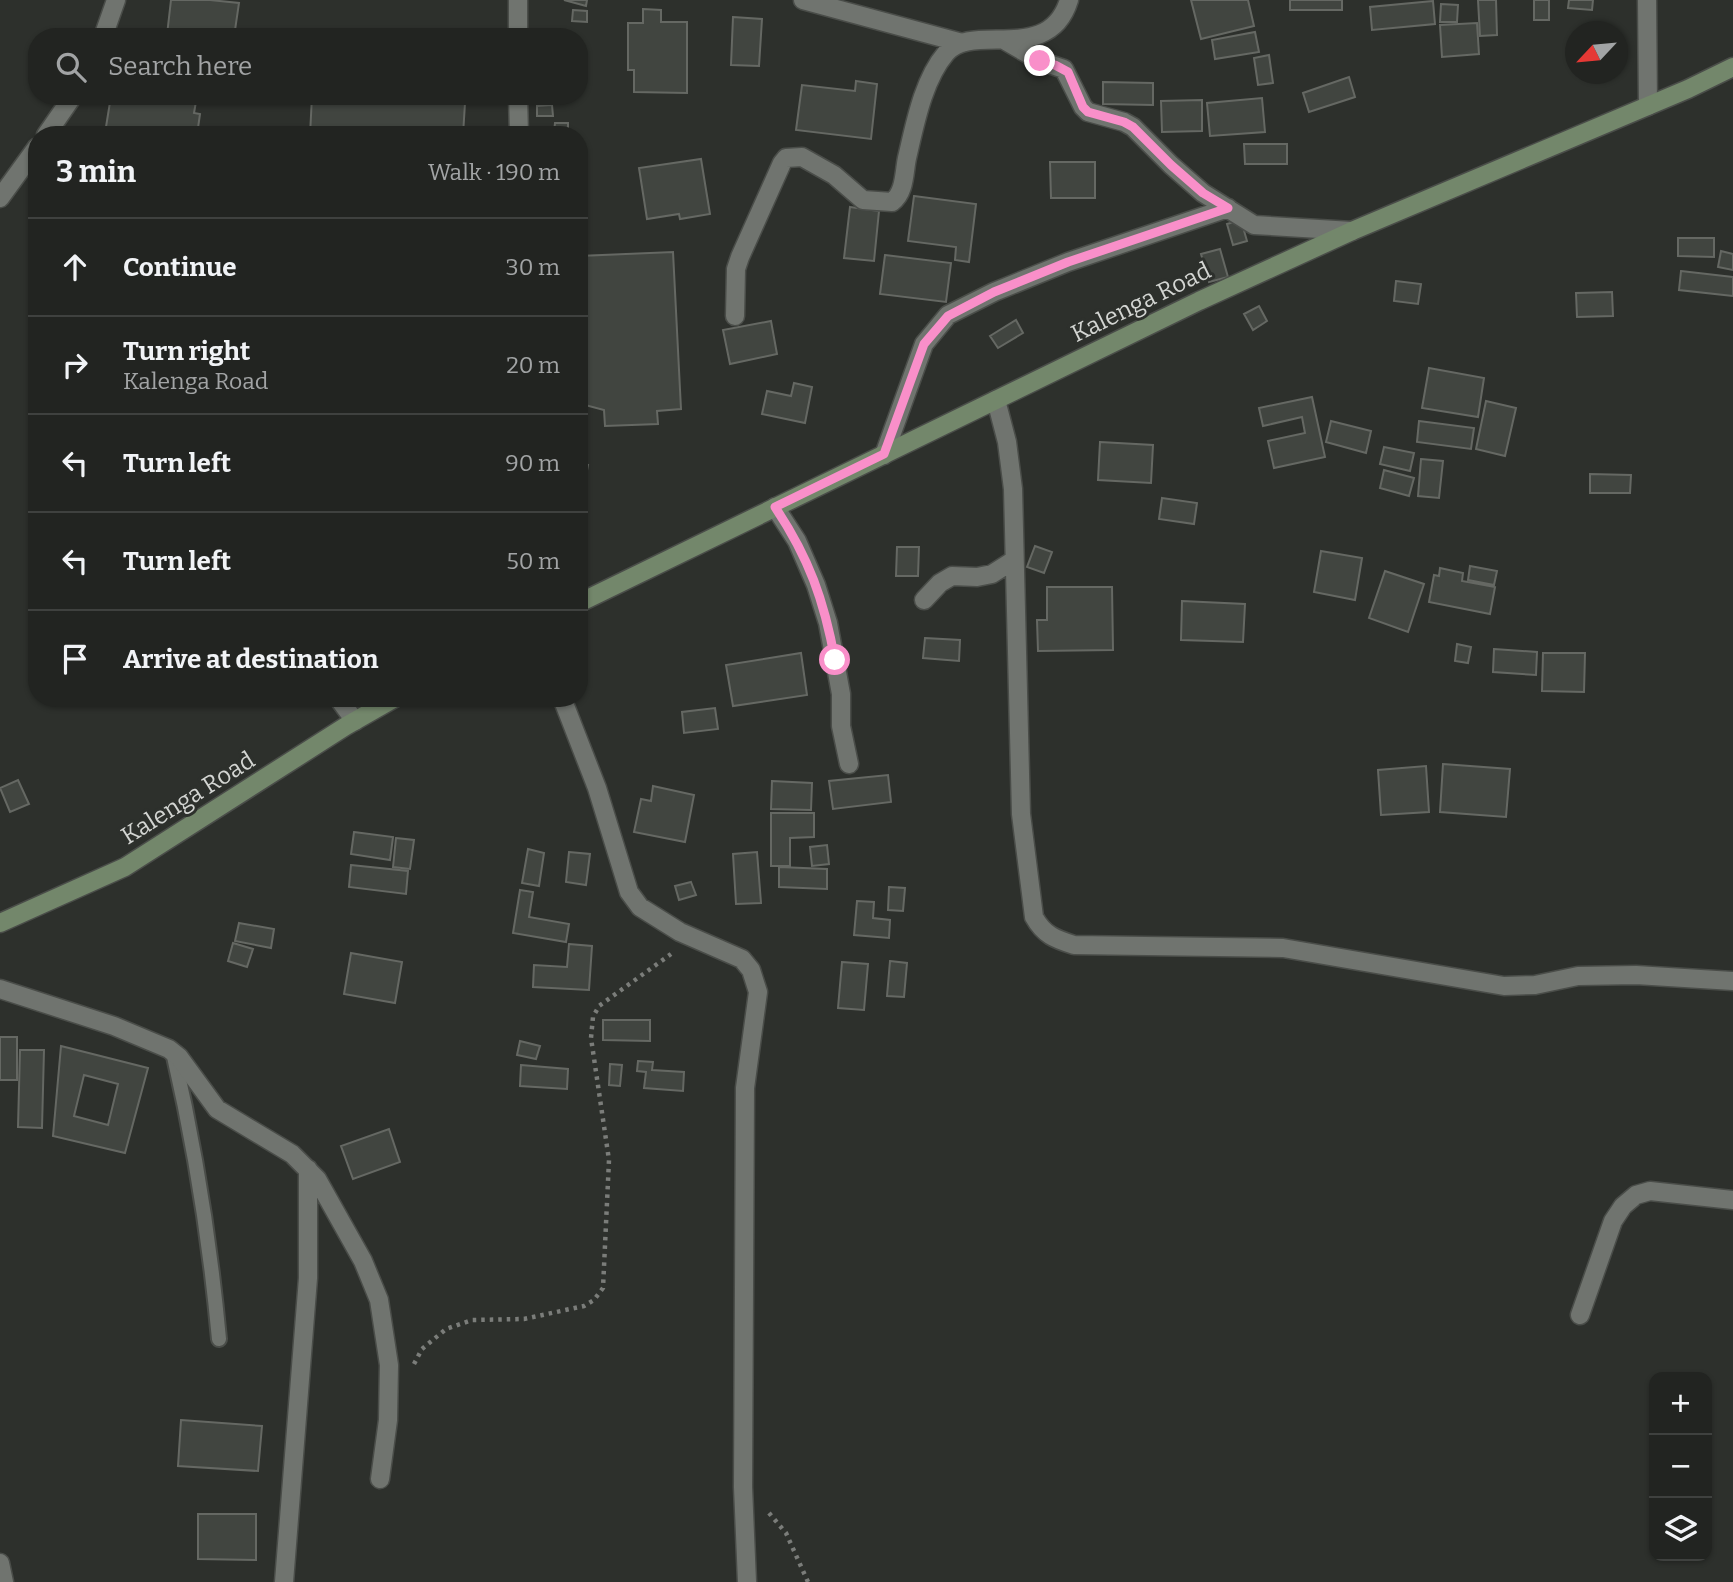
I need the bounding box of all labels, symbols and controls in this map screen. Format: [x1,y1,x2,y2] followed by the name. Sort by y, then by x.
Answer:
[1565,21,1628,84] north arrow
[28,28,588,105] search box
[1024,45,1055,76] route end
[52,48,90,86] icon: search
[108,51,252,82] text: Search here
[56,154,136,190] text: 3 min
[428,158,560,186] text: Walk · 190 m
[56,248,94,286] icon: ahead
[123,252,237,283] text: Continue
[506,253,560,281] text: 30 m
[1067,256,1215,348] street label: Kalenga Road
[123,336,250,367] text: Turn right
[56,346,94,384] icon: right
[506,351,560,379] text: 20 m
[123,367,269,395] text: Kalenga Road
[56,444,94,482] icon: left
[123,448,231,479] text: Turn left
[505,449,560,477] text: 90 m
[56,542,94,580] icon: left
[123,546,231,577] text: Turn left
[506,547,560,575] text: 50 m
[56,640,94,678] icon: arrive
[123,644,378,675] text: Arrive at destination
[819,644,850,675] route start
[116,746,260,850] street label: Kalenga Road
[1649,1372,1712,1561] map controls
[1649,1372,1712,1435] button: +
[1649,1435,1712,1498] button: −
[1649,1498,1712,1561] button: layers

